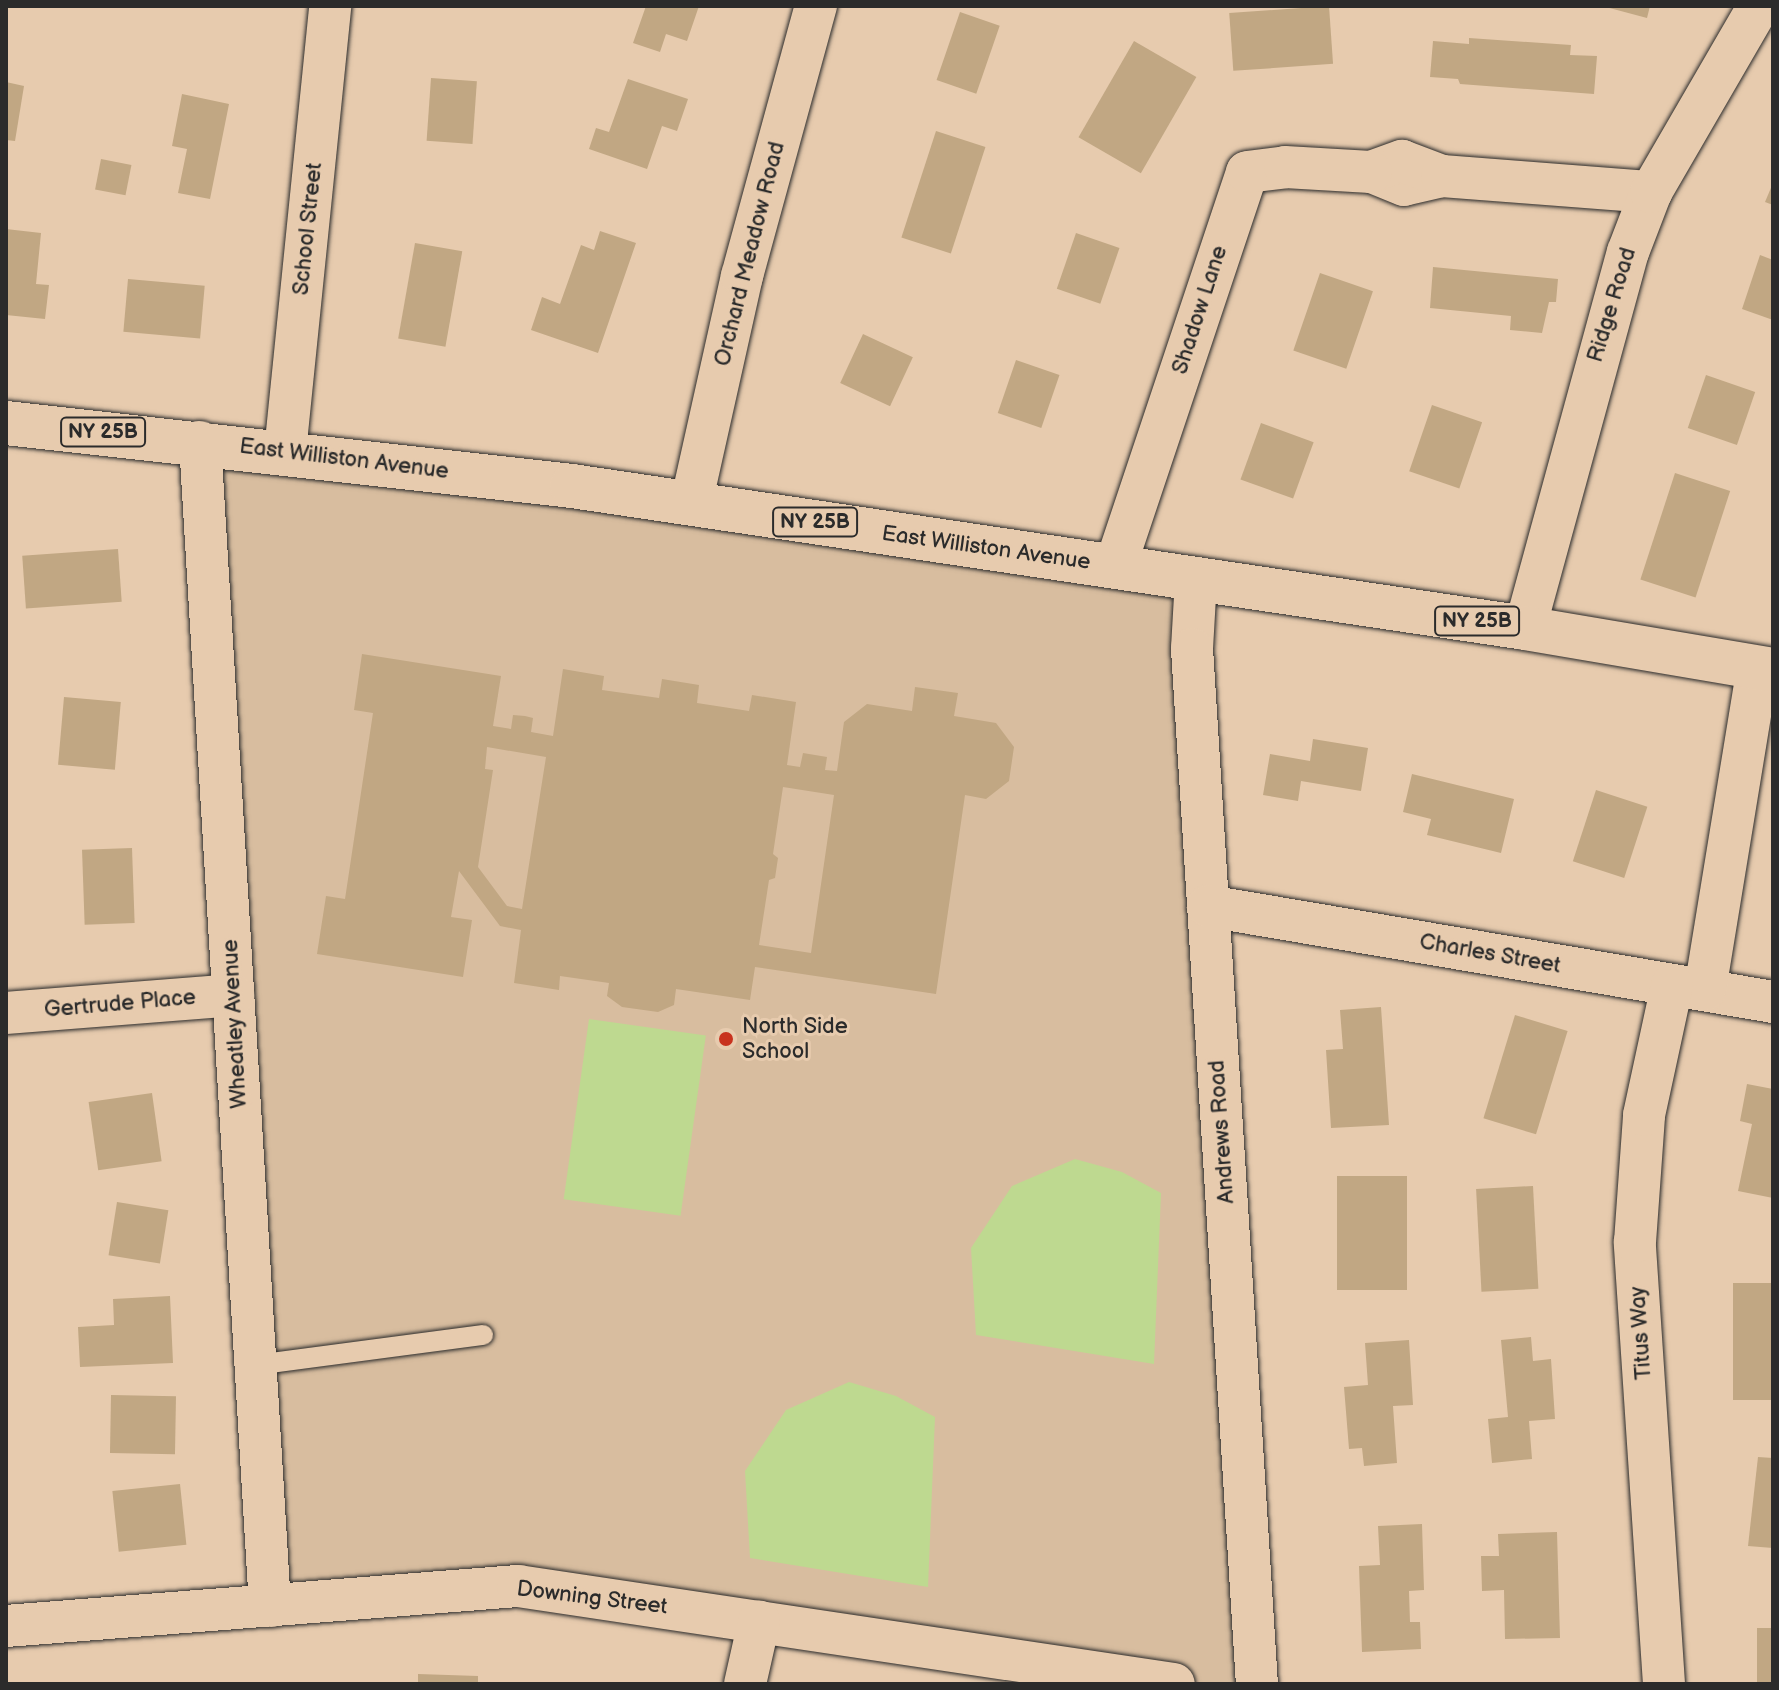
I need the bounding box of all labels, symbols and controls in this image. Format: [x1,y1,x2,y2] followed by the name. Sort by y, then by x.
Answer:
[709,139,791,369] street label: Orchard Meadow Road
[288,161,328,297] street label: School Street
[1167,242,1233,378] street label: Shadow Lane
[1582,245,1642,365] street label: Ridge Road
[59,416,147,448] road number: NY 25B
[238,433,450,485] street label: East Williston Avenue
[771,506,859,538] road number: NY 25B
[880,520,1092,576] street label: East Williston Avenue
[1433,605,1521,637] road number: NY 25B
[1417,929,1563,979] street label: Charles Street
[217,938,253,1110] street label: Wheatley Avenue
[43,984,197,1024] street label: Gertrude Place
[742,1013,848,1064] place label: North Side School
[717,1030,735,1048] marker: North Side School
[1204,1059,1240,1205] street label: Andrews Road
[1625,1285,1657,1381] street label: Titus Way
[515,1576,669,1620] street label: Downing Street

